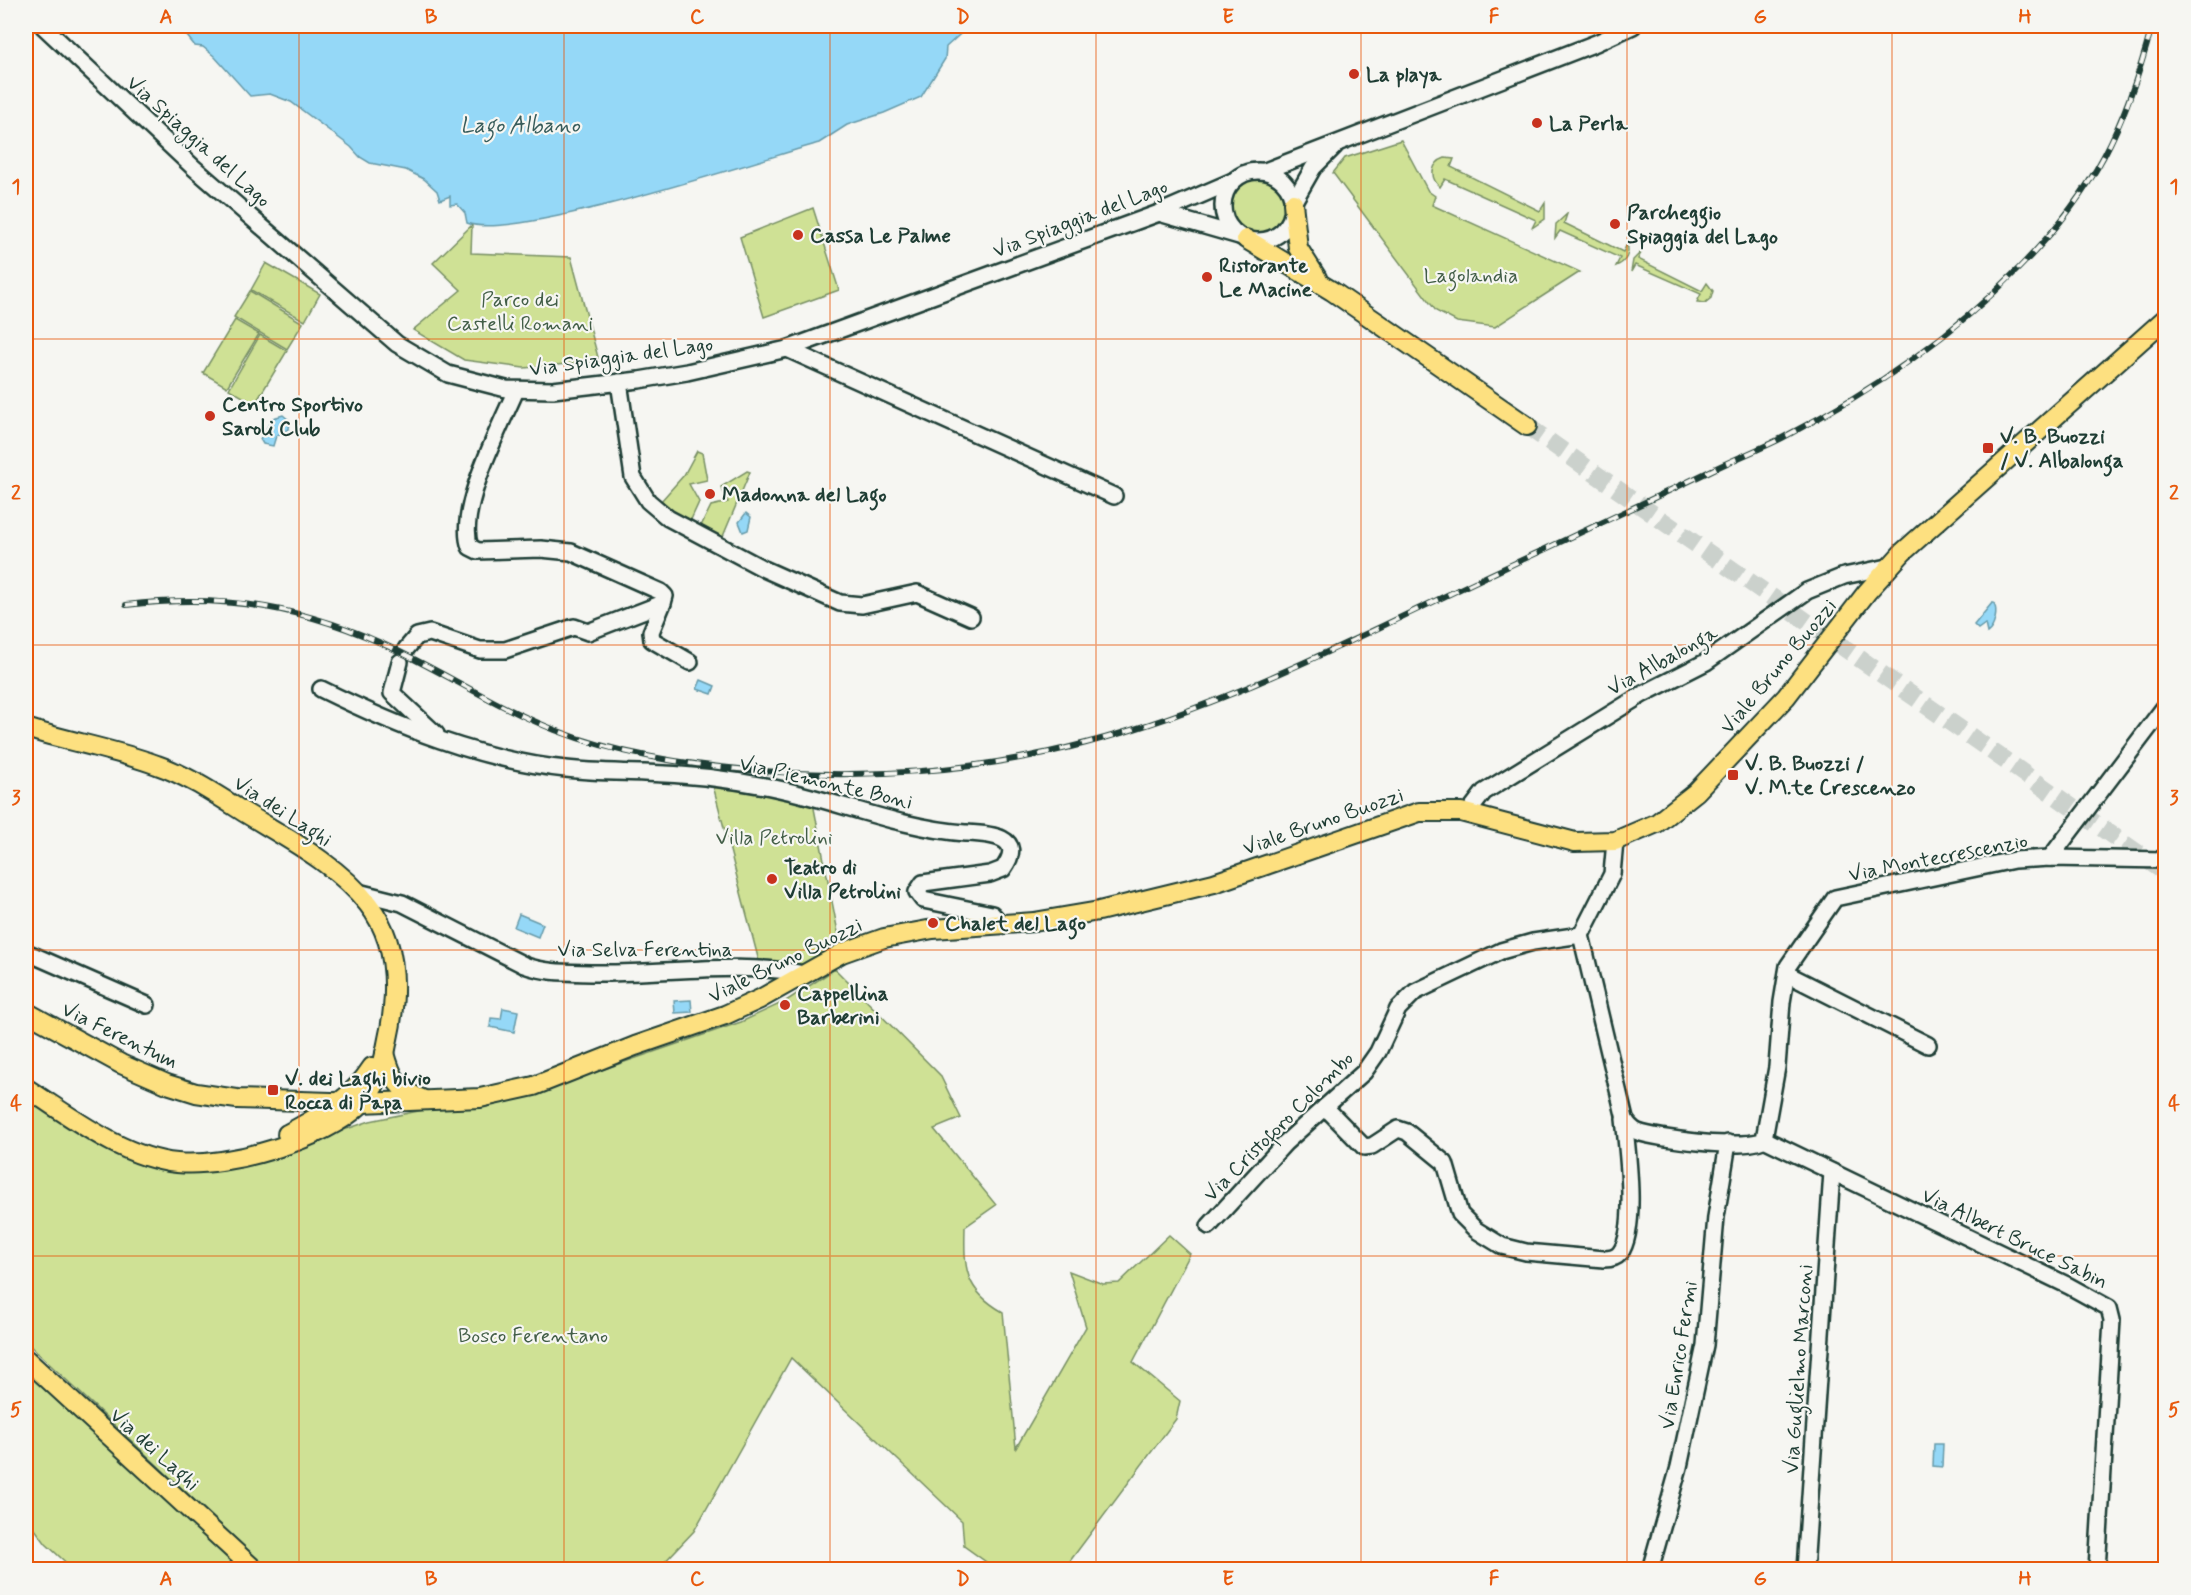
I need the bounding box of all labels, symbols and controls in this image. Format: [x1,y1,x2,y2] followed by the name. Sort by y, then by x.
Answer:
[159,4,173,31] text: A
[425,4,438,31] text: B
[690,4,705,31] text: C
[956,4,970,31] text: D
[1222,4,1234,31] text: E
[1489,4,1500,31] text: F
[1753,4,1767,31] text: G
[2018,4,2032,31] text: H
[1366,61,1443,89] place label: La playa
[1347,67,1361,81] marker: La playa
[119,69,277,215] street label: Via Spiaggia del Lago
[1549,110,1629,138] place label: La Perla
[460,112,581,143] water label: Lago Albano
[1530,116,1544,130] marker: La Perla
[989,173,1172,266] street label: Via Spiaggia del Lago
[12,174,20,201] text: 1
[2170,174,2178,201] text: 1
[1627,199,1778,253] place label: Parcheggio Spiaggia del Lago
[1608,217,1622,231] marker: Parcheggio Spiaggia del Lago
[810,222,951,250] place label: Cassa Le Palme
[791,228,805,242] marker: Cassa Le Palme
[1219,252,1312,304] place label: Ristorante Le Macine
[1424,262,1518,292] park label: Lagolandia
[1200,270,1214,284] marker: Ristorante Le Macine
[447,286,593,338] park label: Parco dei Castelli Romani
[527,330,715,385] street label: Via Spiaggia del Lago
[222,391,363,443] place label: Centro Sportivo Saroli Club
[203,409,217,423] marker: Centro Sportivo Saroli Club
[2000,423,2124,477] place label: V. B. Buozzi / V. Albalonga
[1981,441,1995,455] marker: V. B. Buozzi / V. Albalonga
[11,480,21,507] text: 2
[2169,480,2179,507] text: 2
[722,481,887,511] place label: Madonna del Lago
[703,487,717,501] marker: Madonna del Lago
[1714,593,1844,740] street label: Viale Bruno Buozzi
[1602,619,1724,704] street label: Via Albalonga
[736,749,915,817] street label: Via Piemonte Boni
[1745,750,1916,802] place label: V. B. Buozzi / V. M.te Crescenzo
[1726,768,1740,782] marker: V. B. Buozzi / V. M.te Crescenzo
[227,770,337,856] street label: Via dei Laghi
[1239,781,1407,863] street label: Viale Bruno Buozzi
[11,785,21,812] text: 3
[2169,785,2179,812] text: 3
[715,824,833,852] park label: Villa Petrolini
[1846,827,2030,889] street label: Via Montecrescenzio
[784,854,901,906] place label: Teatro di Villa Petrolini
[765,872,779,886] marker: Teatro di Villa Petrolini
[945,910,1087,940] place label: Chalet del Lago
[704,911,867,1010] street label: Viale Bruno Buozzi
[926,916,940,930] marker: Chalet del Lago
[557,936,733,964] street label: Via Selva Ferentina
[797,980,889,1032] place label: Cappellina Barberini
[57,996,182,1076] street label: Via Ferentum
[778,998,792,1012] marker: Cappellina Barberini
[1197,1045,1362,1210] street label: Via Cristoforo Colombo
[285,1065,431,1117] place label: V. dei Laghi bivio Rocca di Papa
[266,1083,280,1097] marker: V. dei Laghi bivio Rocca di Papa
[10,1091,22,1118] text: 4
[2168,1091,2180,1118] text: 4
[1917,1182,2112,1296] street label: Via Albert Bruce Sabin
[1778,1263,1822,1475] street label: Via Guglielmo Marconi
[1653,1279,1705,1432] street label: Via Enrico Fermi
[458,1322,608,1350] park label: Bosco Ferentano
[10,1397,22,1424] text: 5
[2168,1397,2180,1424] text: 5
[102,1402,205,1499] street label: Via dei Laghi
[159,1566,173,1593] text: A
[425,1566,438,1593] text: B
[690,1566,705,1593] text: C
[956,1566,970,1593] text: D
[1222,1566,1234,1593] text: E
[1489,1566,1500,1593] text: F
[1753,1566,1767,1593] text: G
[2018,1566,2032,1593] text: H

